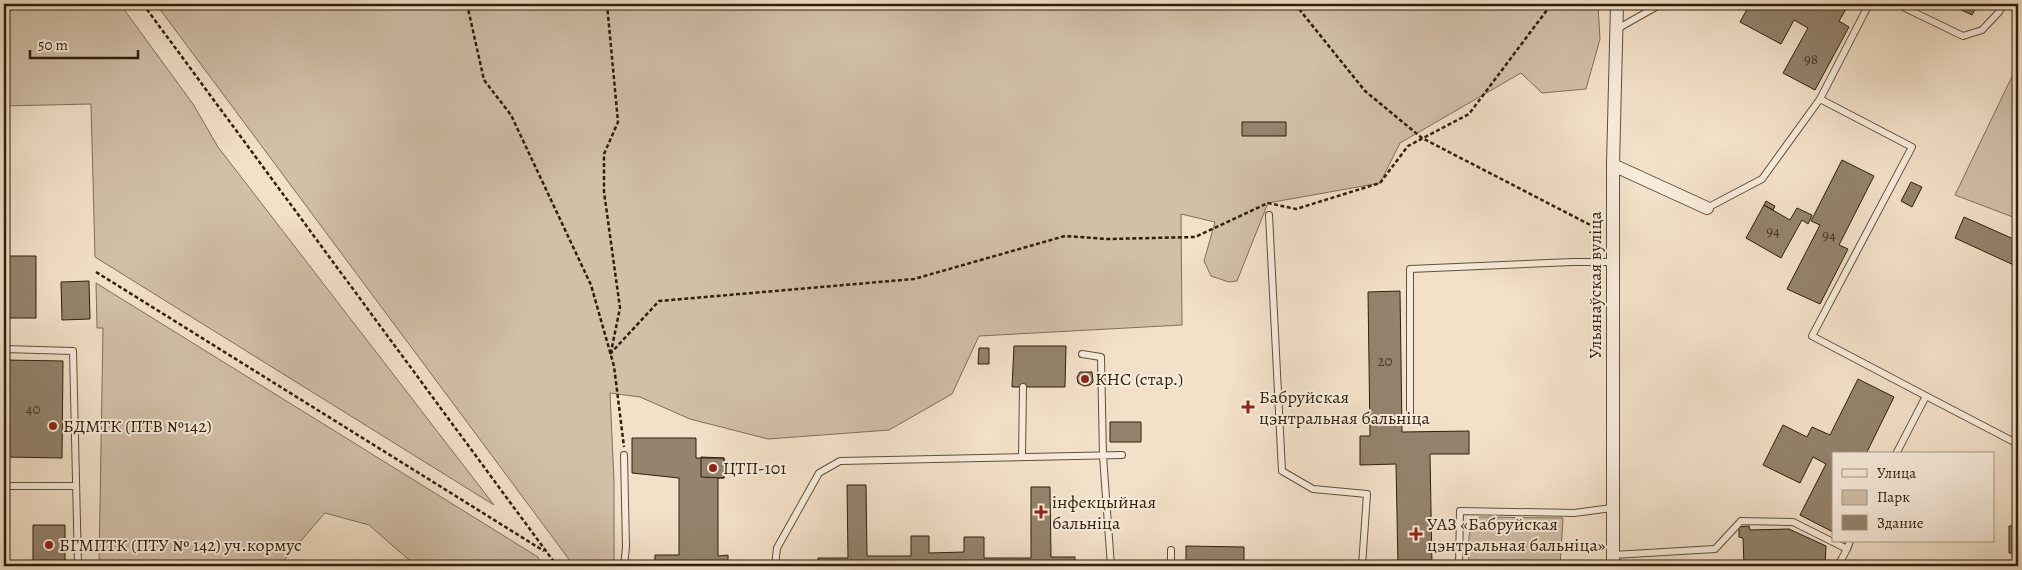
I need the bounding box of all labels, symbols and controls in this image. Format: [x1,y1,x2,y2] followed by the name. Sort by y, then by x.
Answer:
[30,28,138,60] scale bar
[38,35,68,55] text: 50 m
[1804,49,1818,69] house number: 98
[1583,211,1607,359] street label: Ульянаўская вуліца
[1766,221,1780,241] house number: 94
[1822,225,1836,245] house number: 94
[1377,351,1393,371] house number: 20
[1095,367,1183,391] place label: КНС (стар.)
[1079,373,1091,385] marker: КНС (стар.)
[1259,385,1430,430] place label: Бабруйская цэнтральная бальніца
[26,399,40,419] house number: 40
[1241,400,1255,414] marker: Бабруйская цэнтральная бальніца
[63,414,212,438] place label: БДМТК (ПТВ №142)
[47,420,59,432] marker: БДМТК (ПТВ №142)
[1832,452,1994,542] legend
[723,456,786,480] place label: ЦТП-101
[707,462,719,474] marker: ЦТП-101
[1877,463,1916,483] text: Улица
[1877,487,1910,507] text: Парк
[1052,490,1156,535] place label: інфекцыйная бальніца
[1034,505,1048,519] marker: інфекцыйная бальніца
[1427,512,1606,557] place label: УАЗ «Бабруйская цэнтральная бальніца»
[1877,513,1924,533] text: Здание
[1409,527,1423,541] marker: УАЗ «Бабруйская цэнтральная бальніца»
[59,533,302,557] place label: БГМПТК (ПТУ № 142) уч.кормус
[43,539,55,551] marker: БГМПТК (ПТУ № 142) уч.кормус

